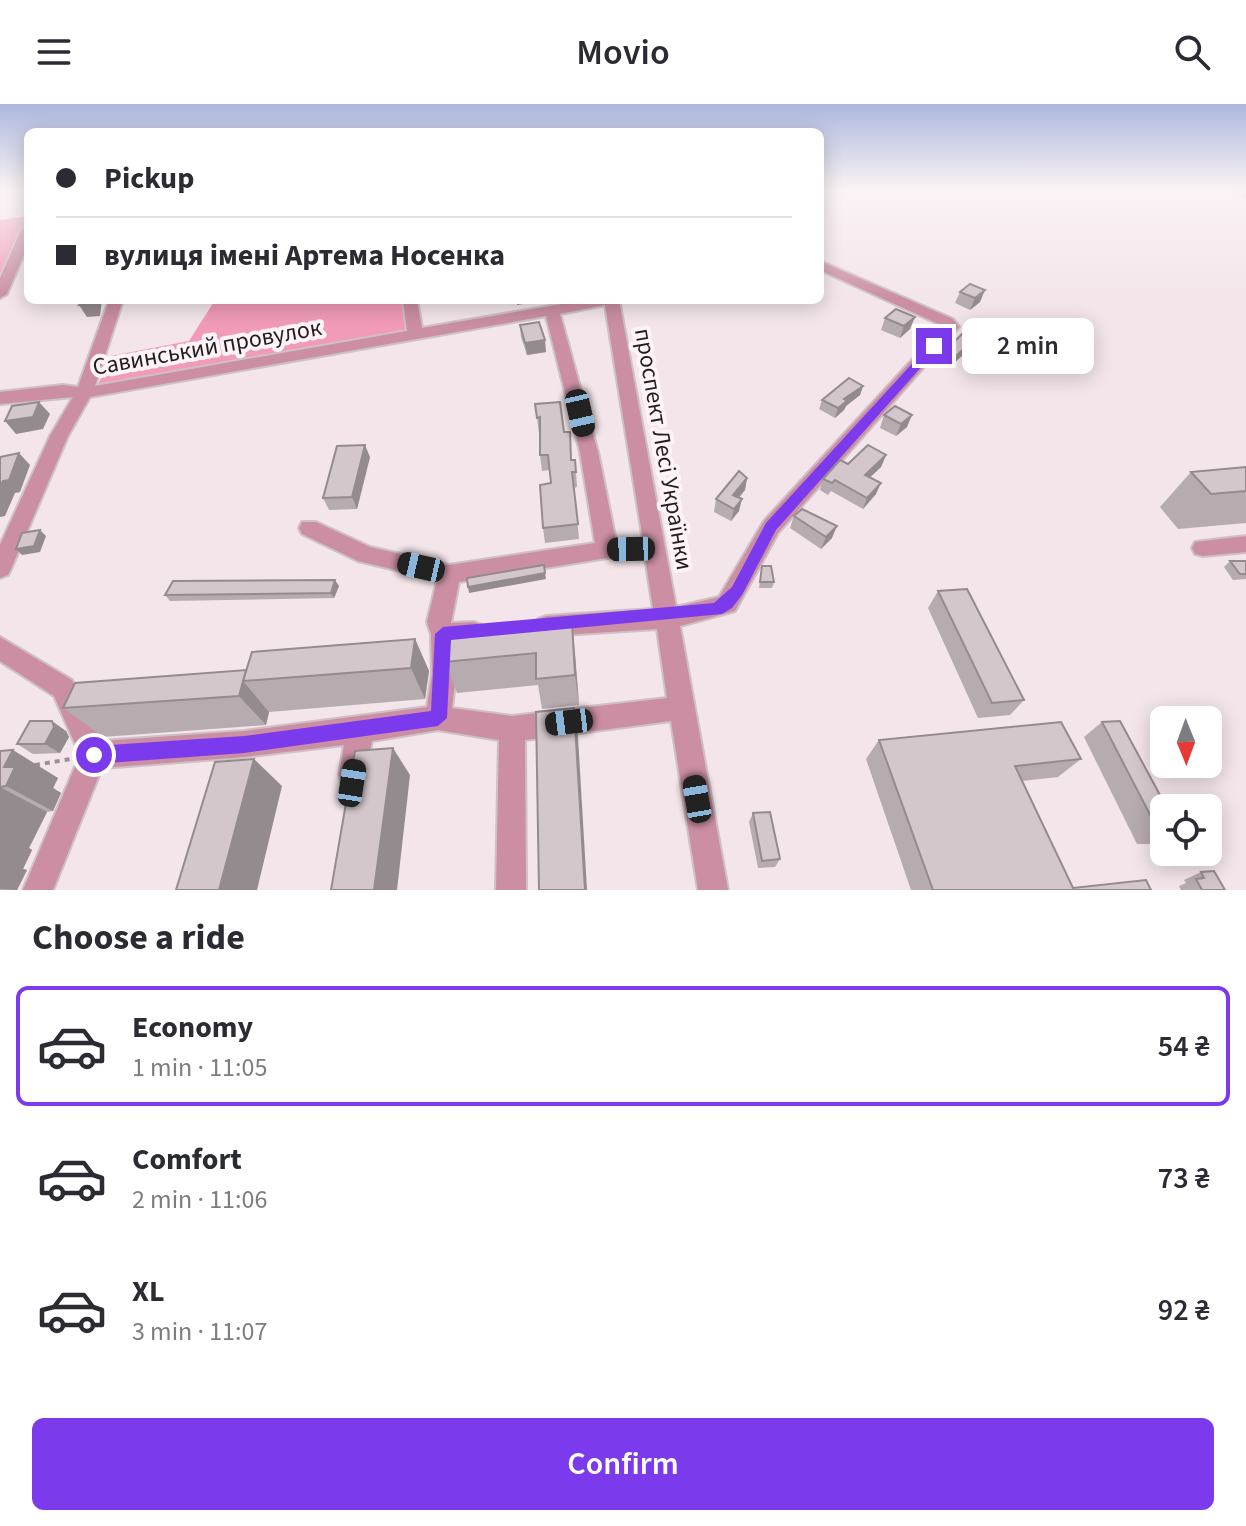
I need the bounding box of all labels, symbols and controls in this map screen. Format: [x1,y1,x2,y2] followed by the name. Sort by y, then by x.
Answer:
[576,27,670,78] text: Movio
[32,30,76,74] icon: menu
[1170,30,1214,74] icon: search
[104,157,194,200] text: Pickup
[104,234,505,277] text: вулиця імені Артема Носенка
[90,310,324,385] street label: Савинський провулок
[962,318,1094,374] callout: 2 min
[625,325,702,573] street label: проспект Лесі Українки
[997,327,1059,364] text: 2 min
[916,328,952,364] route end
[563,387,597,439] car
[607,537,655,561] car
[395,550,447,584] car
[1150,706,1222,778] north arrow
[1150,706,1222,866] map controls
[544,707,594,737] car
[76,737,112,773] route start
[336,757,368,809] car
[681,773,713,825] car
[1150,794,1222,866] button: locate
[32,912,245,963] text: Choose a ride
[132,1006,253,1049] text: Economy
[36,1010,108,1082] icon: car
[1158,1025,1210,1068] text: 54 ₴
[132,1049,267,1086] text: 1 min · 11:05
[132,1138,242,1181] text: Comfort
[36,1142,108,1214] icon: car
[1158,1157,1210,1200] text: 73 ₴
[132,1181,267,1218] text: 2 min · 11:06
[132,1270,165,1313] text: XL
[36,1274,108,1346] icon: car
[1158,1289,1210,1332] text: 92 ₴
[132,1313,267,1350] text: 3 min · 11:07
[32,1418,1214,1510] button: Confirm

